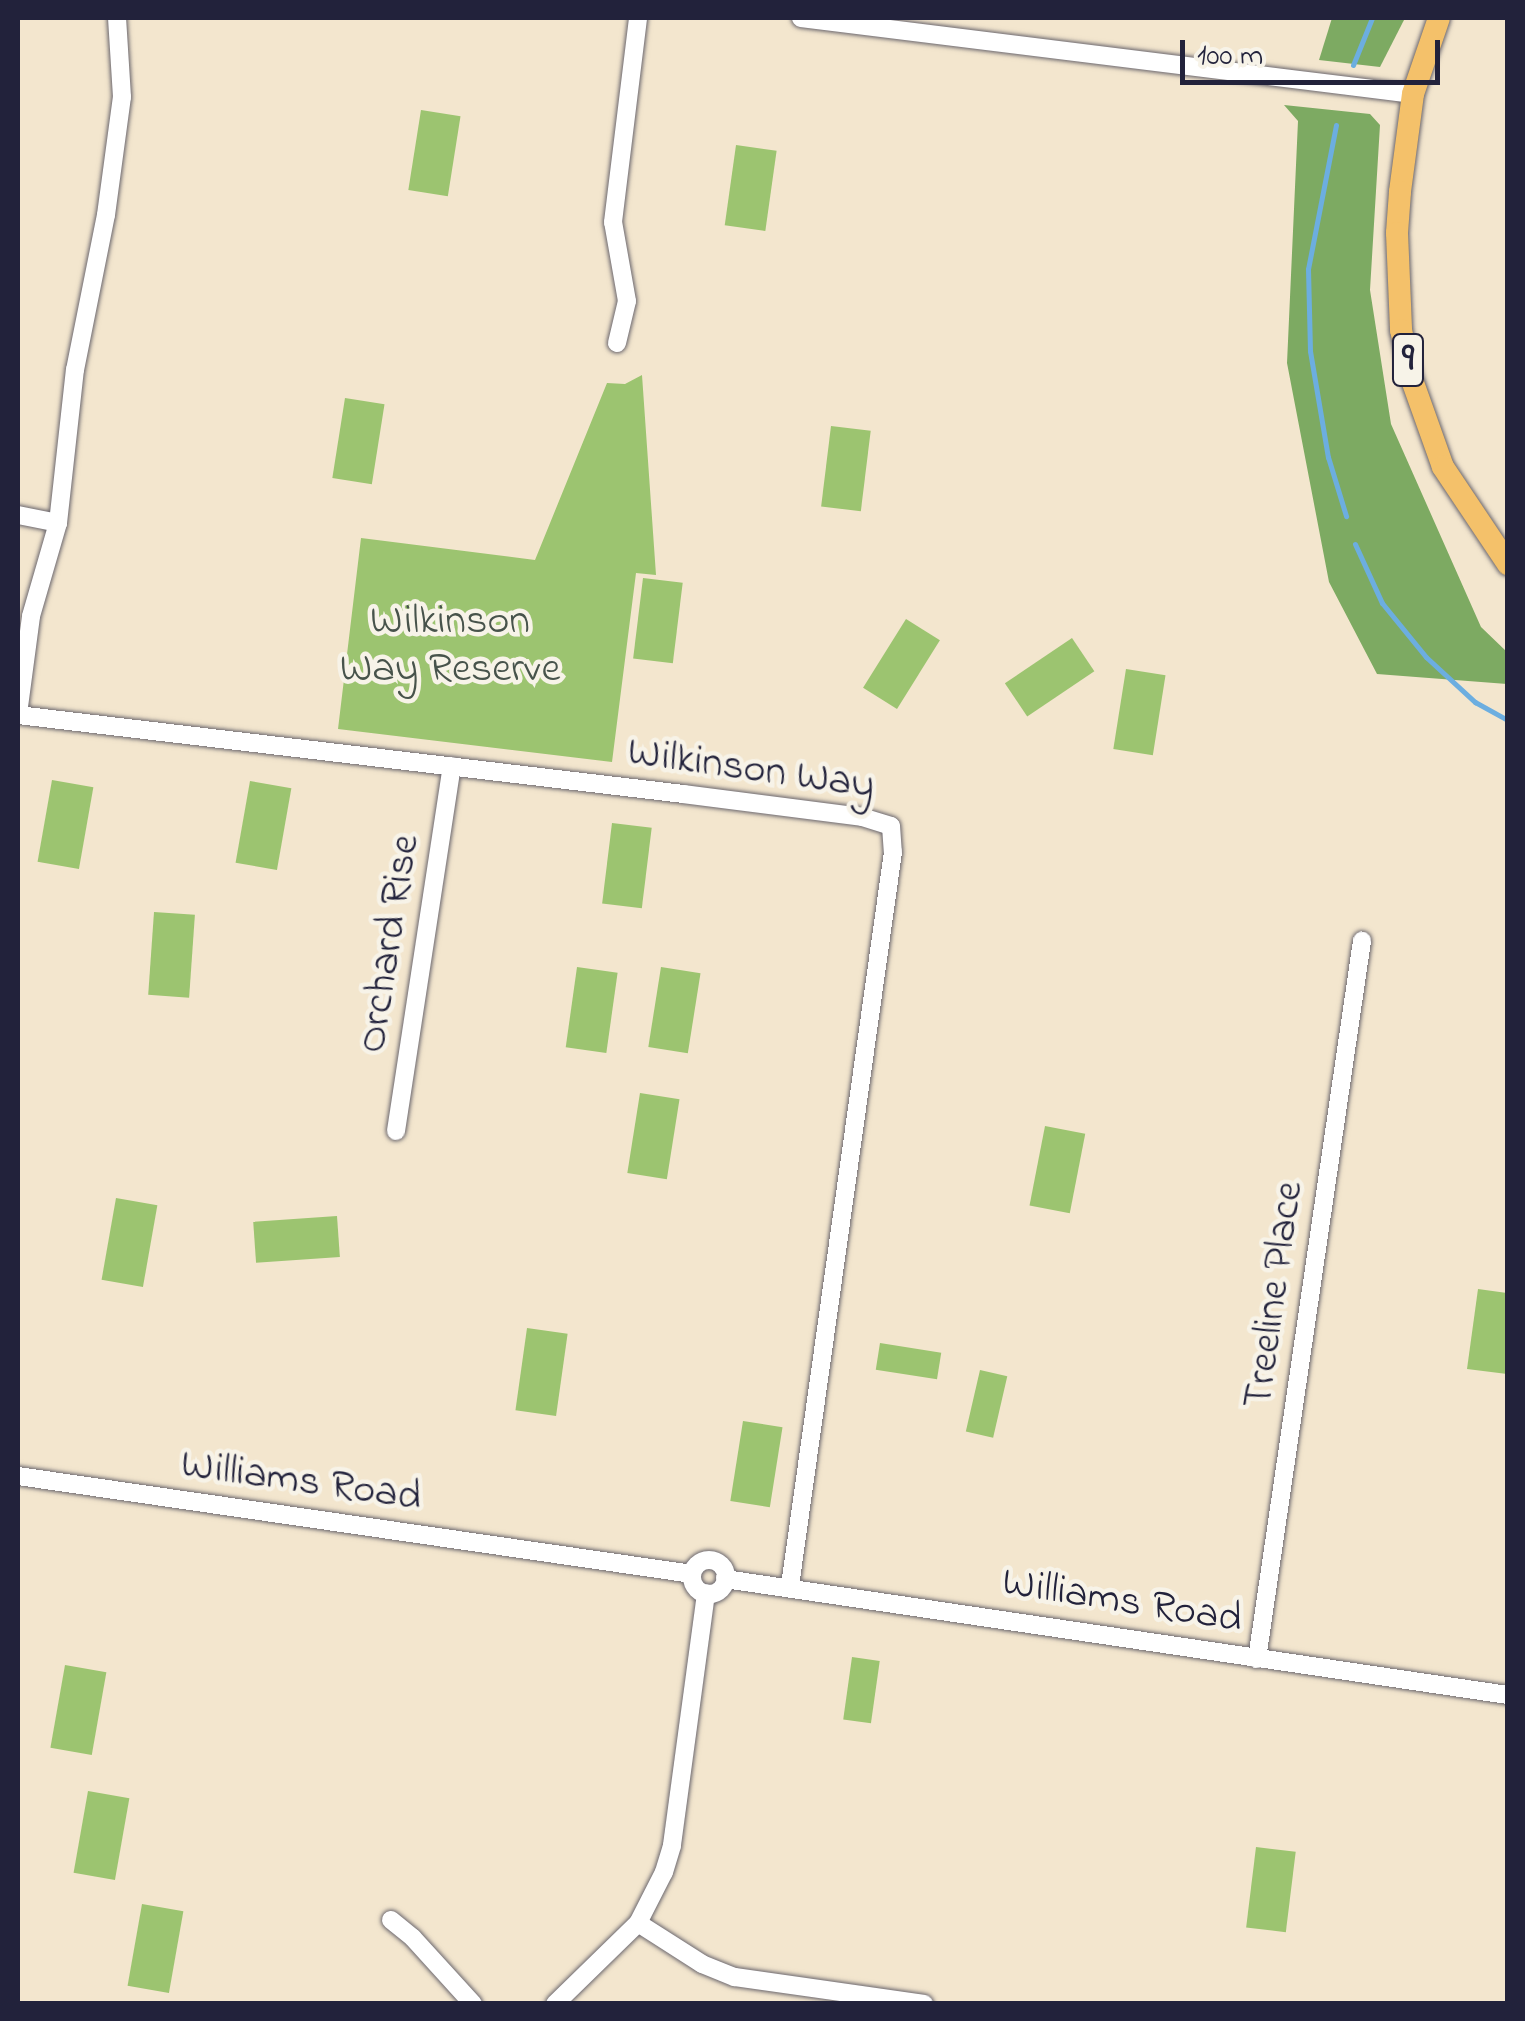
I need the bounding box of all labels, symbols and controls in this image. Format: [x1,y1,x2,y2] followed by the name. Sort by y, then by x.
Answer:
[1185,20,1445,82] scale bar
[1197,35,1263,79] text: 100 m
[1390,325,1426,395] road number: 9
[340,597,560,696] park label: Wilkinson Way Reserve
[624,728,878,812] street label: Wilkinson Way
[348,831,432,1057] street label: Orchard Rise
[1234,1178,1316,1412] street label: Treeline Place
[177,1440,425,1524] street label: Williams Road
[998,1558,1246,1646] street label: Williams Road

